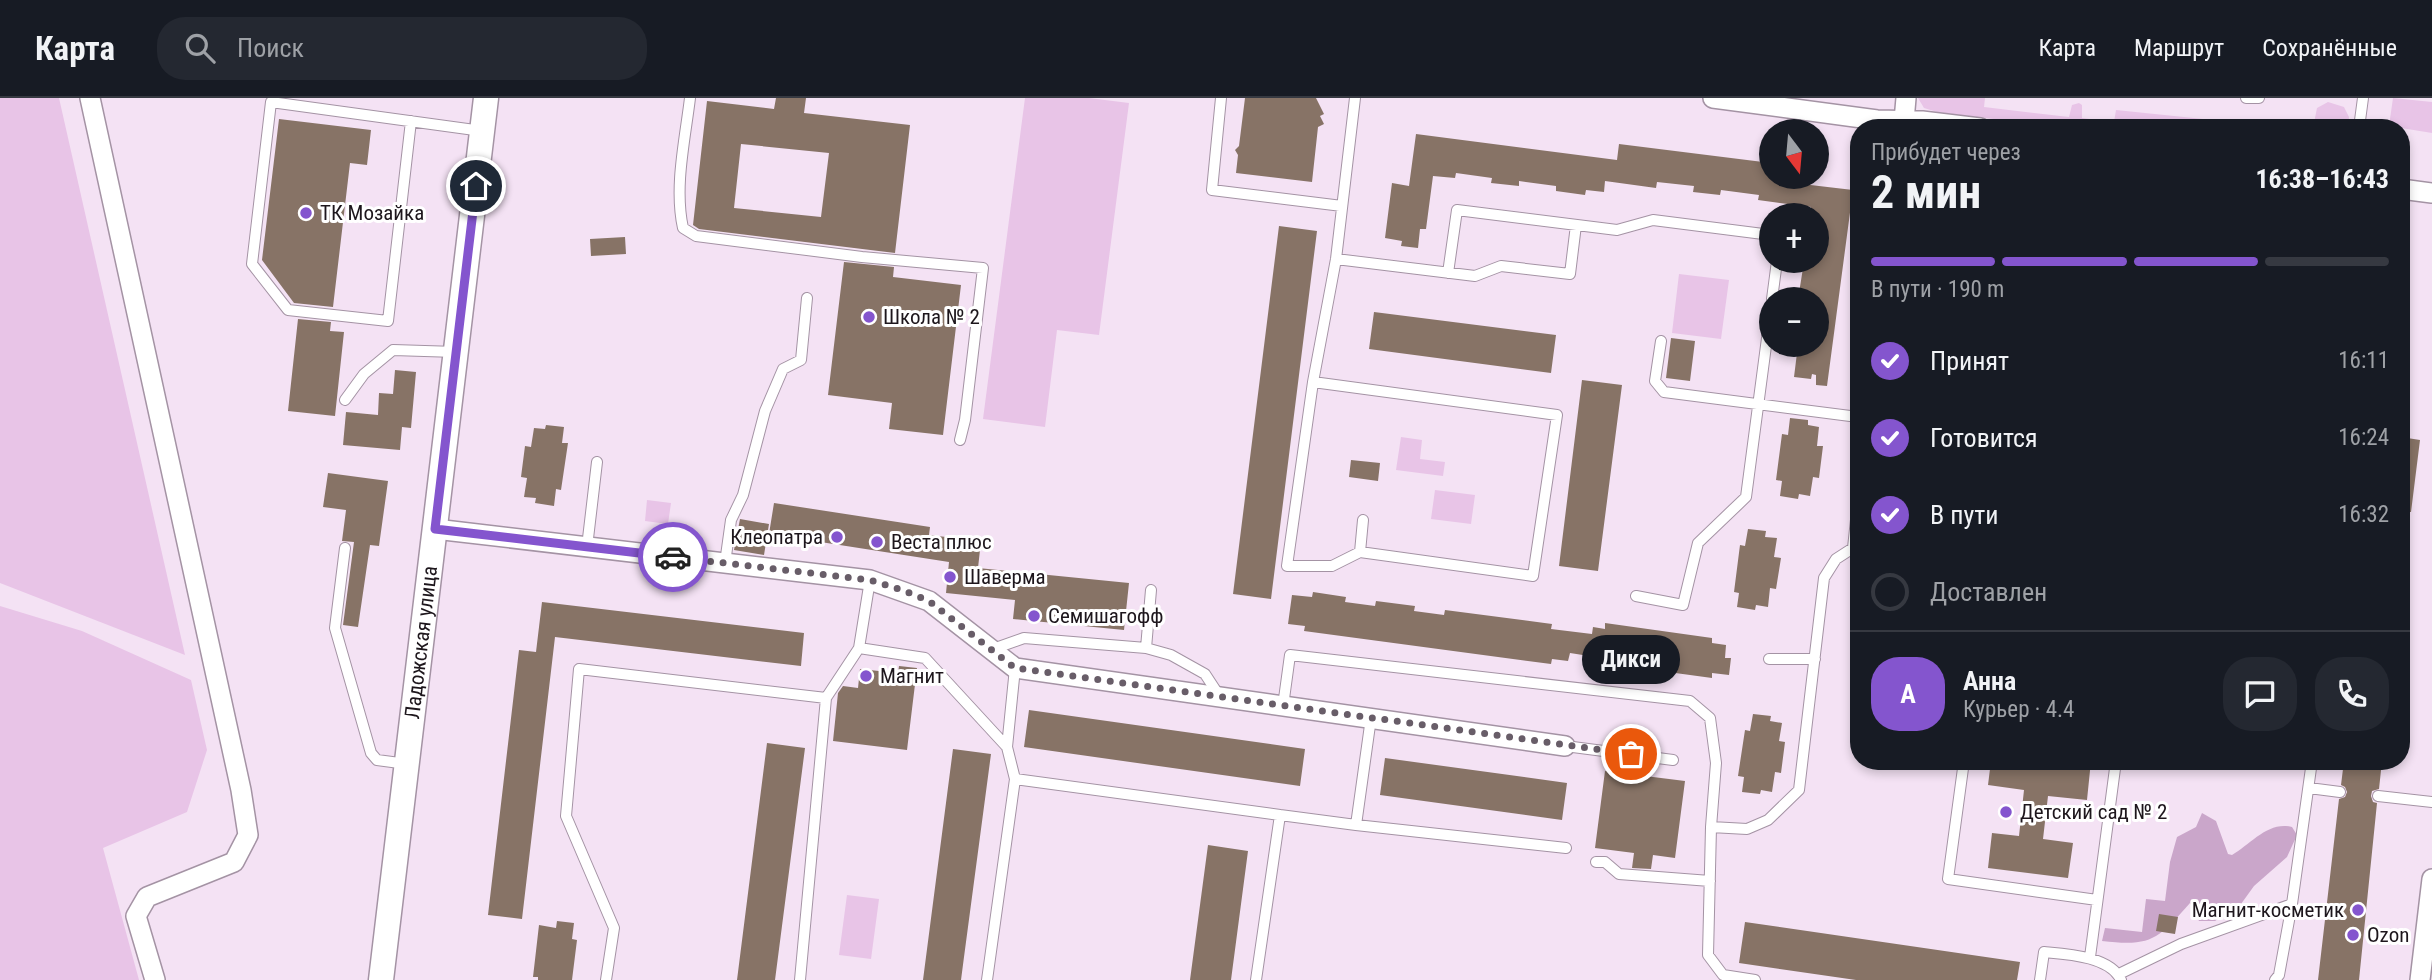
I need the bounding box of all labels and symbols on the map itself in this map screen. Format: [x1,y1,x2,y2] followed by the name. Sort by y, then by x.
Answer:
[1759,119,1829,189] north arrow
[446,156,506,216] pin
[320,201,424,225] place label: ТК Мозайка
[298,205,314,221] marker: ТК Мозайка
[883,305,980,329] place label: Школа № 2
[861,309,877,325] marker: Школа № 2
[638,522,708,592] courier
[730,525,823,549] place label: Клеопатра
[829,529,845,545] marker: Клеопатра
[891,530,992,554] place label: Веста плюс
[869,534,885,550] marker: Веста плюс
[400,565,442,720] street label: Ладожская улица
[964,565,1046,589] place label: Шаверма
[942,569,958,585] marker: Шаверма
[1048,604,1163,628] place label: Семишагофф
[1026,608,1042,624] marker: Семишагофф
[1582,635,1680,684] callout: Дикси
[880,664,944,688] place label: Магнит
[858,668,874,684] marker: Магнит
[1601,724,1661,784] pin
[2020,800,2167,824] place label: Детский сад № 2
[1998,804,2014,820] marker: Детский сад № 2
[2192,898,2344,922] place label: Магнит-косметик
[2350,902,2366,918] marker: Магнит-косметик
[2367,923,2409,947] place label: Ozon
[2345,927,2361,943] marker: Ozon

